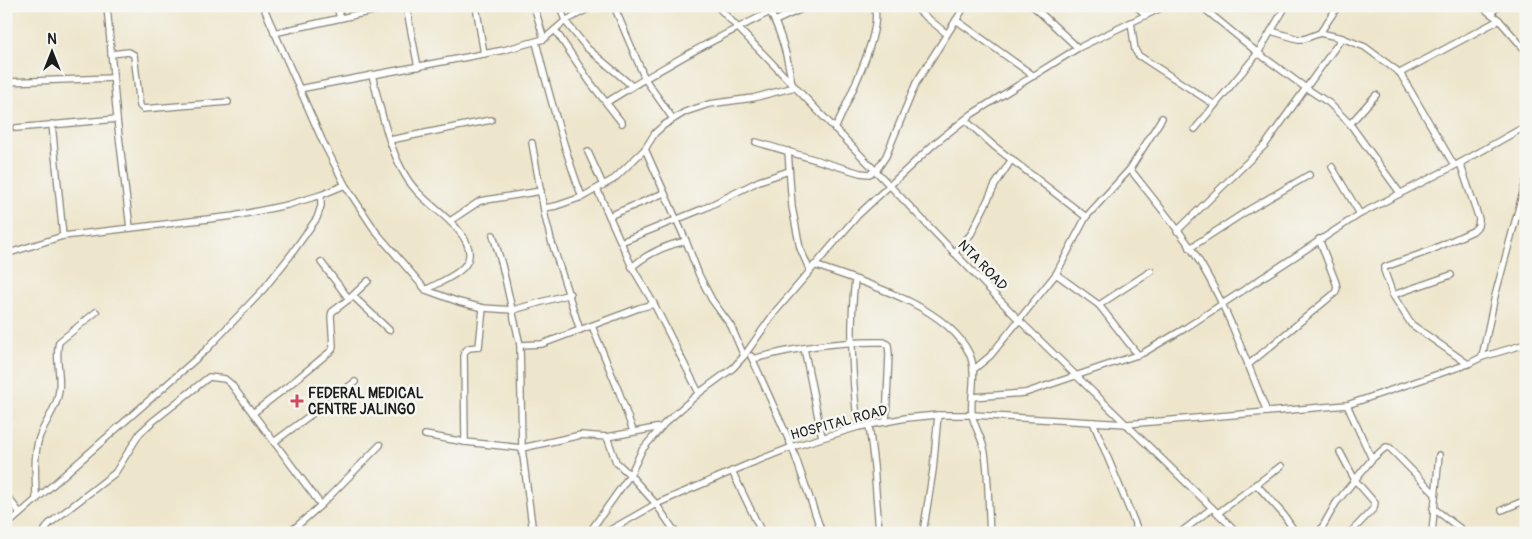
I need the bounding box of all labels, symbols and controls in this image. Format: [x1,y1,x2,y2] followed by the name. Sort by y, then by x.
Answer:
[28,28,78,78] north arrow
[47,31,57,48] text: N
[954,236,1011,294] street label: NTA ROAD
[308,385,424,418] place label: FEDERAL MEDICAL CENTRE JALINGO
[290,394,304,408] marker: FEDERAL MEDICAL CENTRE JALINGO
[789,401,890,444] street label: HOSPITAL ROAD

